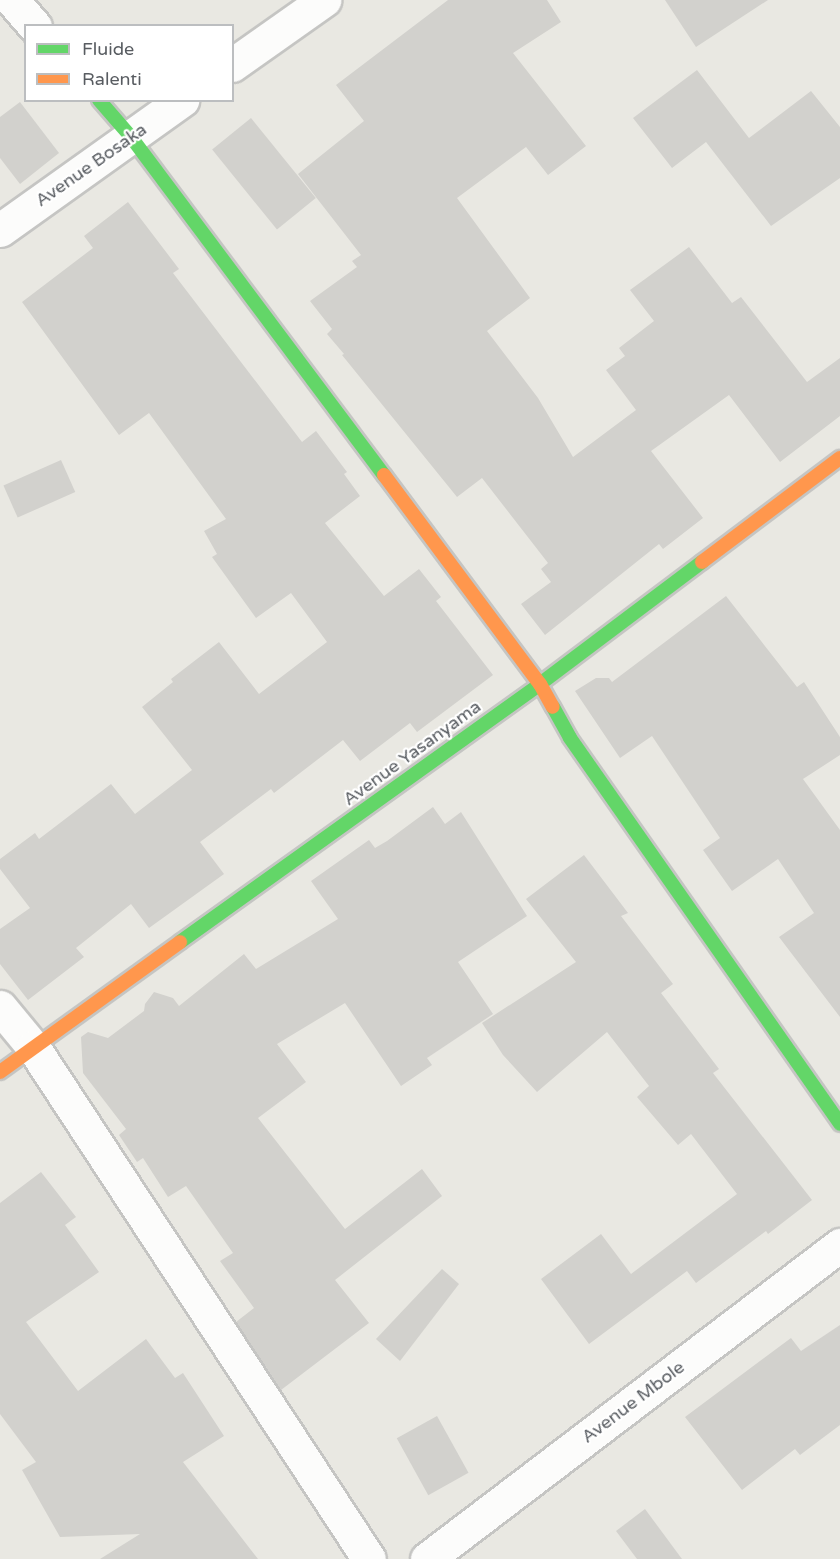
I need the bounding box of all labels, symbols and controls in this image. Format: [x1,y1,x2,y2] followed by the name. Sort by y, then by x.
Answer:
[24,24,234,102] legend
[82,38,134,60] text: Fluide
[82,68,142,90] text: Ralenti
[31,119,151,211] street label: Avenue Bosaka
[339,696,485,810] street label: Avenue Yasanyama
[577,1356,689,1448] street label: Avenue Mbole

